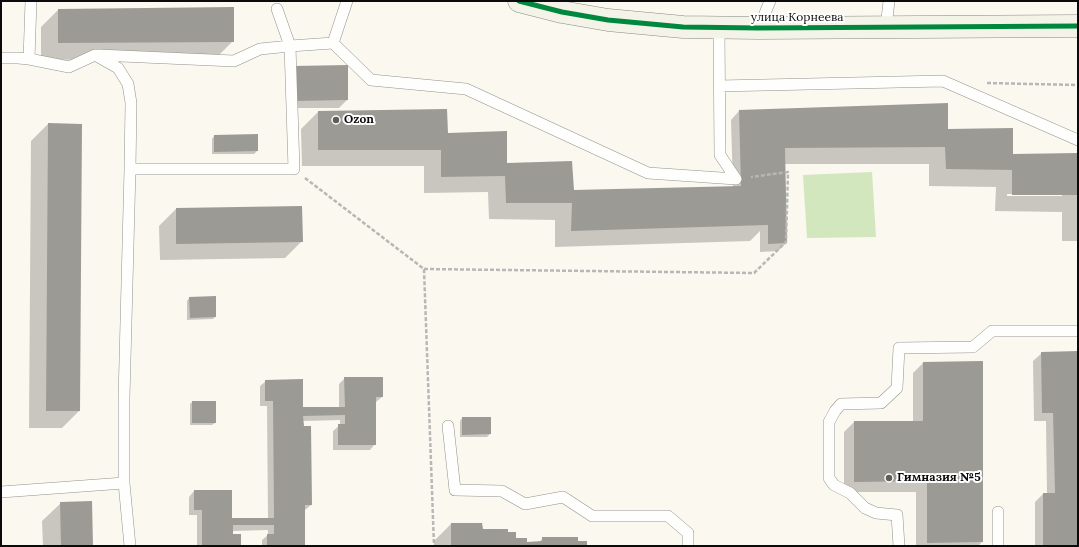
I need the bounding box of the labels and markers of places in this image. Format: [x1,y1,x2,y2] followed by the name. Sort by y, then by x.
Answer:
[344,113,374,127] place label: Ozon
[331,115,341,125] marker: Ozon
[897,471,981,485] place label: Гимназия №5
[884,473,894,483] marker: Гимназия №5

